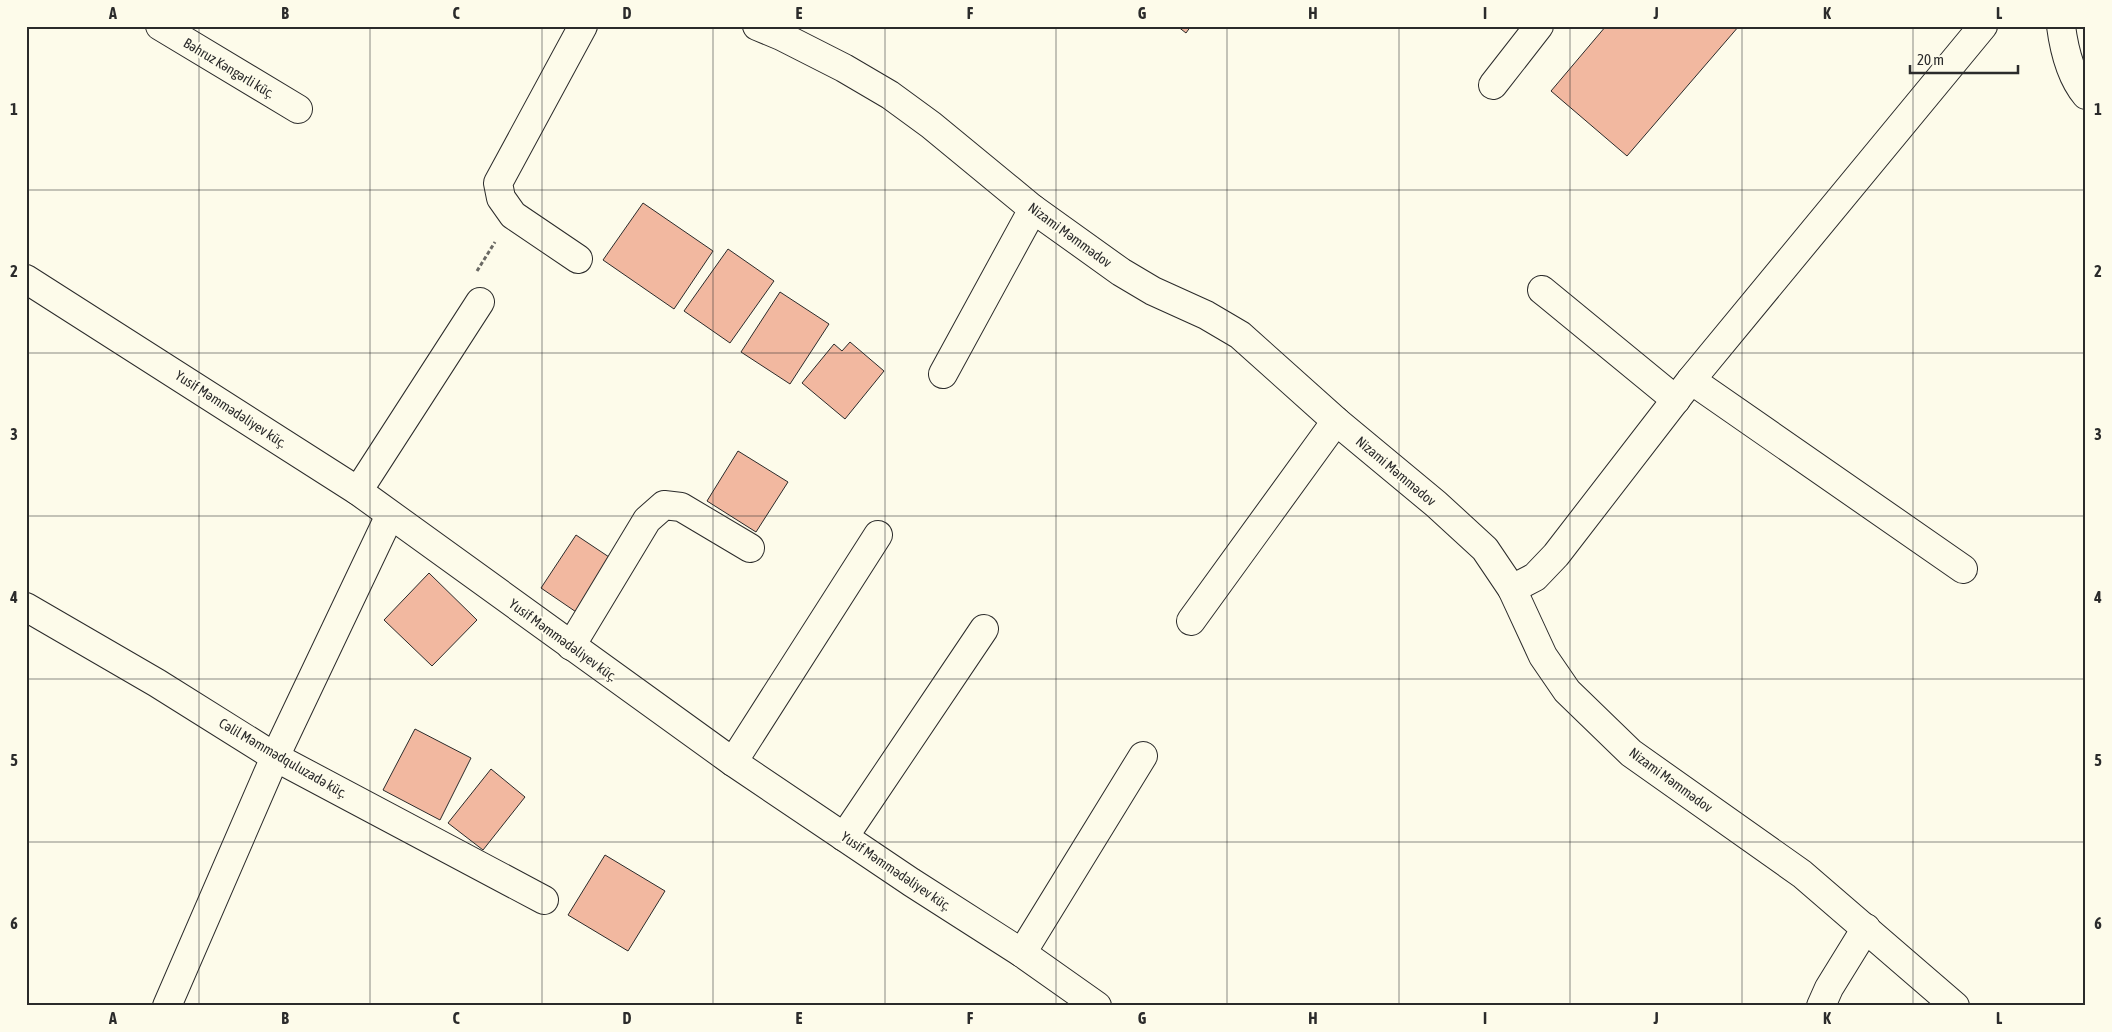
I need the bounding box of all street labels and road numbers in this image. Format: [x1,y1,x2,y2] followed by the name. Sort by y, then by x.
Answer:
[181,35,277,101] street label: Bəhruz Kəngərli küç.
[1025,199,1115,271] street label: Nizami Məmmədov
[172,367,290,451] street label: Yusif Məmmədəliyev küç.
[1353,433,1439,509] street label: Nizami Məmmədov
[506,596,620,684] street label: Yusif Məmmədəliyev küç.
[216,715,350,801] street label: Cəlil Məmmədquluzadə küç.
[1626,744,1716,816] street label: Nizami Məmmədov
[838,828,954,914] street label: Yusif Məmmədəliyev küç.

